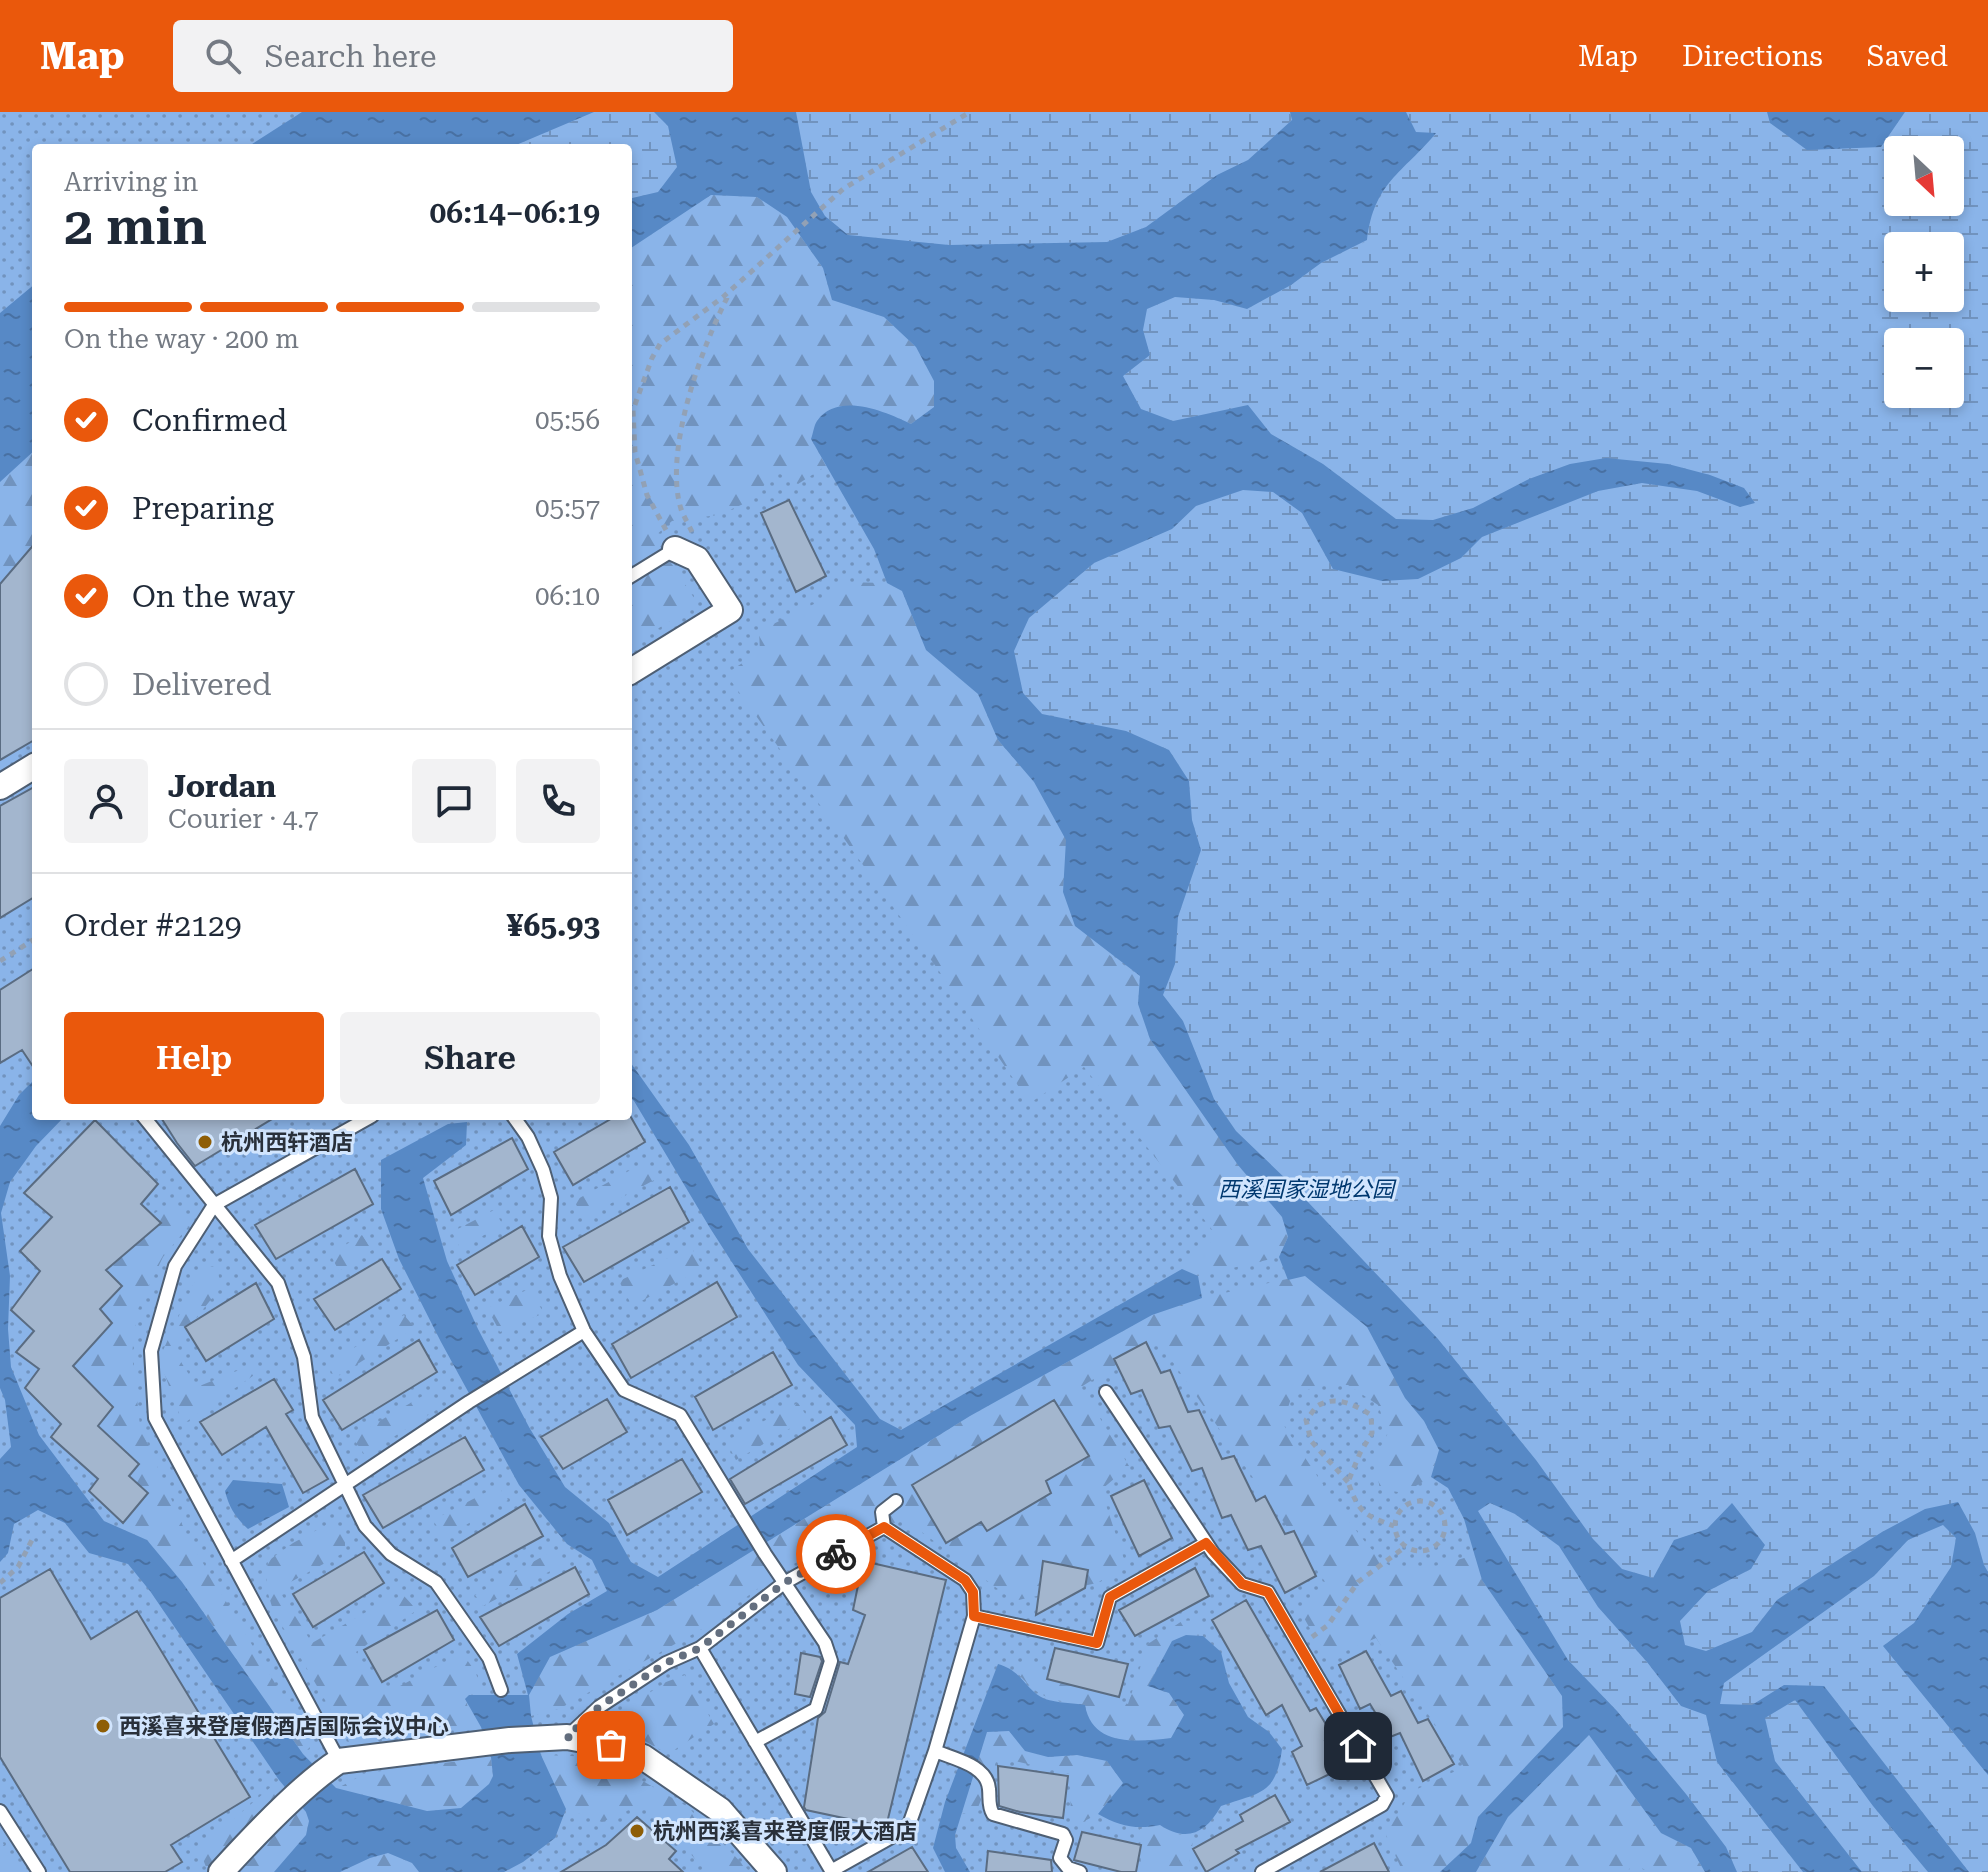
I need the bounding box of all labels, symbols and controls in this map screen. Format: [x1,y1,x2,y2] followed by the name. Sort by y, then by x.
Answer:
[173,20,733,92] search box
[40,34,125,78] text: Map
[201,34,245,78] icon: search
[265,39,437,74] text: Search here
[1578,40,1638,73] text: Map
[1682,40,1823,73] text: Directions
[1867,40,1948,73] text: Saved
[1884,136,1964,216] north arrow
[1884,136,1964,408] map controls
[64,167,198,197] text: Arriving in
[430,195,600,230] text: 06:14–06:19
[64,196,207,257] text: 2 min
[1884,232,1964,312] button: +
[64,324,299,354] text: On the way · 200 m
[1884,328,1964,408] button: −
[64,398,108,442] icon: check
[132,403,287,438] text: Confirmed
[535,405,600,435] text: 05:56
[64,486,108,530] icon: check
[132,491,274,526] text: Preparing
[535,493,600,523] text: 05:57
[64,574,108,618] icon: check
[132,579,295,614] text: On the way
[535,581,600,611] text: 06:10
[132,667,271,702] text: Delivered
[64,759,148,843] button: person
[412,759,496,843] button: chat
[516,759,600,843] button: phone
[168,769,276,804] text: Jordan
[168,804,318,834] text: Courier · 4.7
[64,908,242,943] text: Order #2129
[507,908,600,943] text: ¥65.93
[64,1012,324,1104] button: Help
[340,1012,600,1104] button: Share
[221,1130,353,1155] place label: 杭州西轩酒店
[196,1133,214,1151] marker: 杭州西轩酒店
[1218,1177,1397,1202] park label: 西溪国家湿地公园
[796,1514,876,1594] courier
[814,1532,858,1576] icon: bike
[577,1711,645,1779] pin
[1324,1712,1392,1780] pin
[119,1714,449,1739] place label: 西溪喜来登度假酒店国际会议中心
[94,1717,112,1735] marker: 西溪喜来登度假酒店国际会议中心
[589,1723,633,1767] icon: bag
[1336,1724,1380,1768] icon: home
[653,1819,917,1844] place label: 杭州西溪喜来登度假大酒店
[628,1822,646,1840] marker: 杭州西溪喜来登度假大酒店

